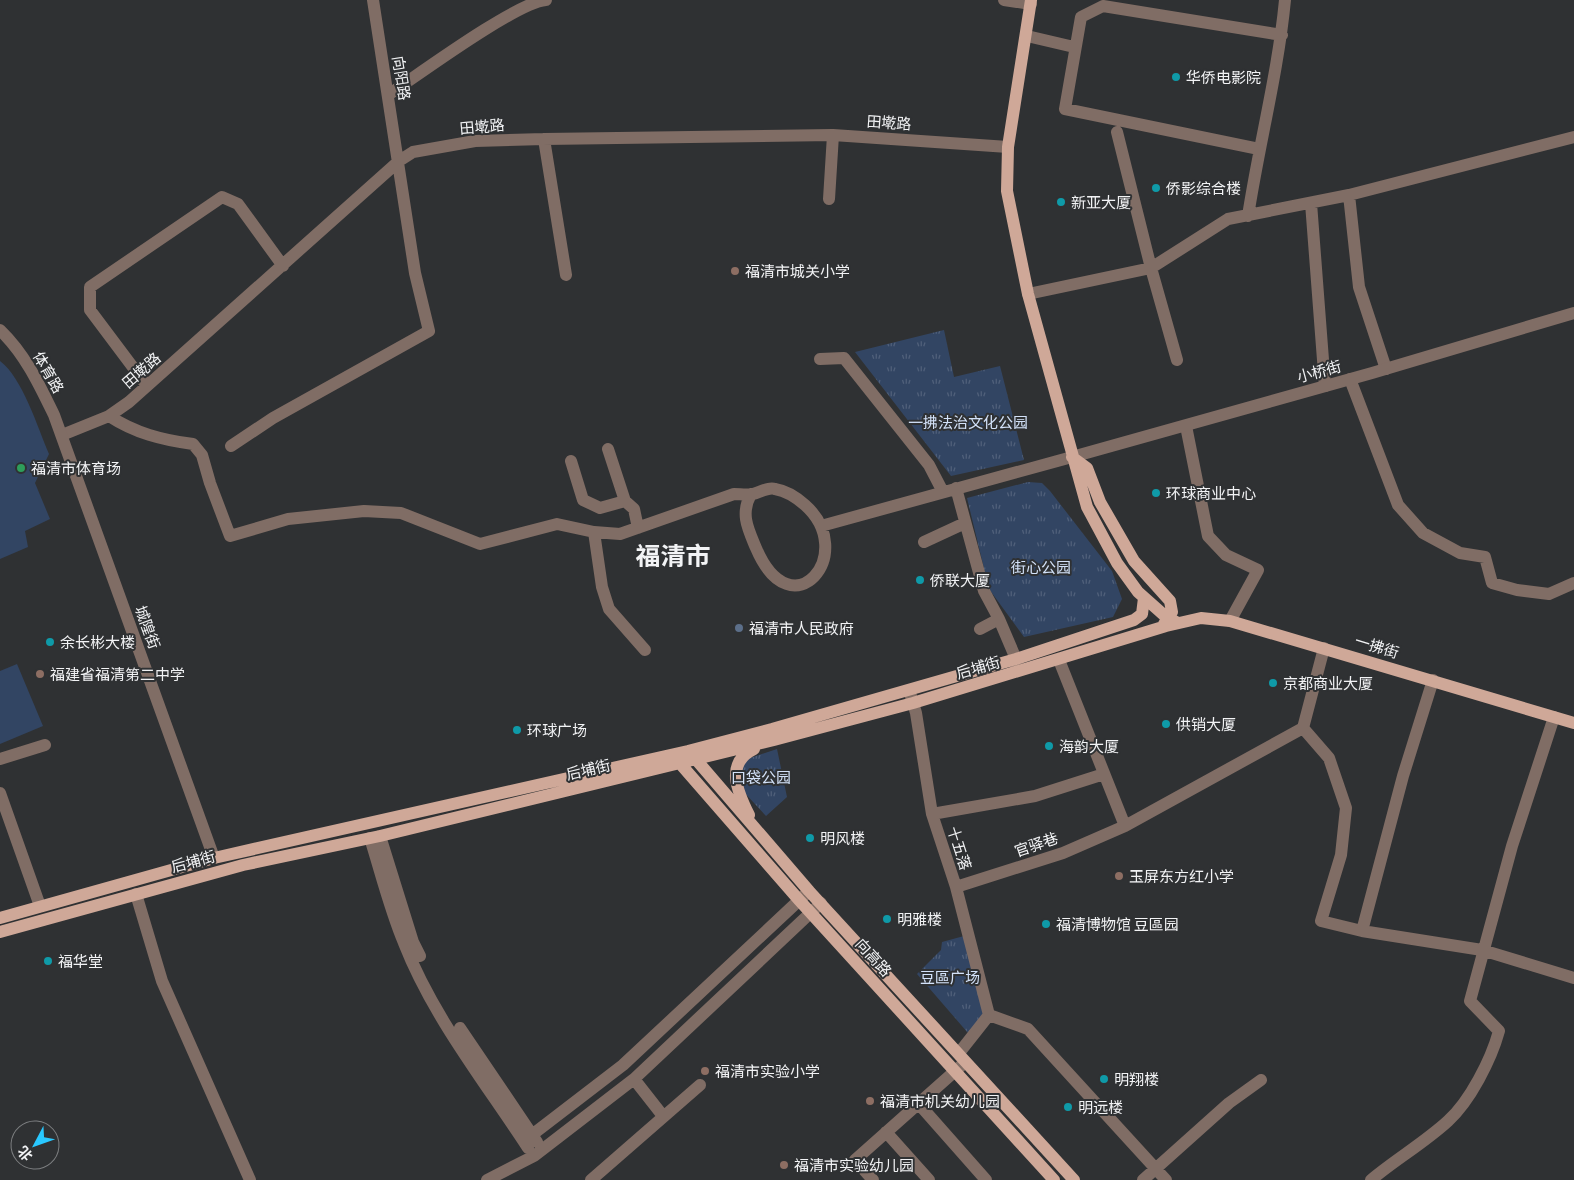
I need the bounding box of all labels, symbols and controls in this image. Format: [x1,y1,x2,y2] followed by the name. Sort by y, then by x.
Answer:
[390,54,414,102] street label: 向阳路
[1186,68,1261,86] place label: 华侨电影院
[1170,71,1182,83] marker: 华侨电影院
[866,111,912,133] street label: 田墘路
[459,115,505,137] street label: 田墘路
[1166,179,1241,197] place label: 侨影综合楼
[1150,182,1162,194] marker: 侨影综合楼
[1071,193,1131,211] place label: 新亚大厦
[1055,196,1067,208] marker: 新亚大厦
[745,262,850,280] place label: 福清市城关小学
[729,265,741,277] marker: 福清市城关小学
[30,348,68,396] street label: 体育路
[118,348,164,392] street label: 田墘路
[1295,356,1343,386] street label: 小桥街
[908,413,1028,431] park label: 一拂法治文化公园
[31,459,121,477] place label: 福清市体育场
[15,462,27,474] marker: 福清市体育场
[1166,484,1256,502] place label: 环球商业中心
[1150,487,1162,499] marker: 环球商业中心
[635,540,711,570] district label: 福清市
[1011,558,1071,576] park label: 街心公园
[930,571,990,589] place label: 侨联大厦
[914,574,926,586] marker: 侨联大厦
[132,603,164,651] street label: 城隍街
[749,619,854,637] place label: 福清市人民政府
[733,622,745,634] marker: 福清市人民政府
[1353,631,1401,661] street label: 一拂街
[60,633,135,651] place label: 余长彬大楼
[44,636,56,648] marker: 余长彬大楼
[954,652,1002,682] street label: 后埔街
[50,665,185,683] place label: 福建省福清第二中学
[34,668,46,680] marker: 福建省福清第二中学
[1283,674,1373,692] place label: 京都商业大厦
[1267,677,1279,689] marker: 京都商业大厦
[1176,715,1236,733] place label: 供销大厦
[1160,718,1172,730] marker: 供销大厦
[527,721,587,739] place label: 环球广场
[511,724,523,736] marker: 环球广场
[1059,737,1119,755] place label: 海韵大厦
[1043,740,1055,752] marker: 海韵大厦
[564,755,612,783] street label: 后埔街
[731,768,791,786] park label: 口袋公园
[944,824,976,872] street label: 十五落
[1012,828,1060,860] street label: 官驿巷
[820,829,865,847] place label: 明风楼
[804,832,816,844] marker: 明风楼
[169,846,217,876] street label: 后埔街
[1129,867,1234,885] place label: 玉屏东方红小学
[1113,870,1125,882] marker: 玉屏东方红小学
[897,910,942,928] place label: 明雅楼
[881,913,893,925] marker: 明雅楼
[1056,915,1179,933] place label: 福清博物馆 豆區园
[1040,918,1052,930] marker: 福清博物馆 豆區园
[852,934,896,980] street label: 向高路
[58,952,103,970] place label: 福华堂
[42,955,54,967] marker: 福华堂
[920,968,980,986] park label: 豆區广场
[715,1062,820,1080] place label: 福清市实验小学
[699,1065,711,1077] marker: 福清市实验小学
[1114,1070,1159,1088] place label: 明翔楼
[1098,1073,1110,1085] marker: 明翔楼
[880,1092,1000,1110] place label: 福清市机关幼儿园
[864,1095,876,1107] marker: 福清市机关幼儿园
[1078,1098,1123,1116] place label: 明远楼
[1062,1101,1074,1113] marker: 明远楼
[10,1120,60,1170] north arrow
[14,1143,36,1165] text: 北
[794,1156,914,1174] place label: 福清市实验幼儿园
[778,1159,790,1171] marker: 福清市实验幼儿园

